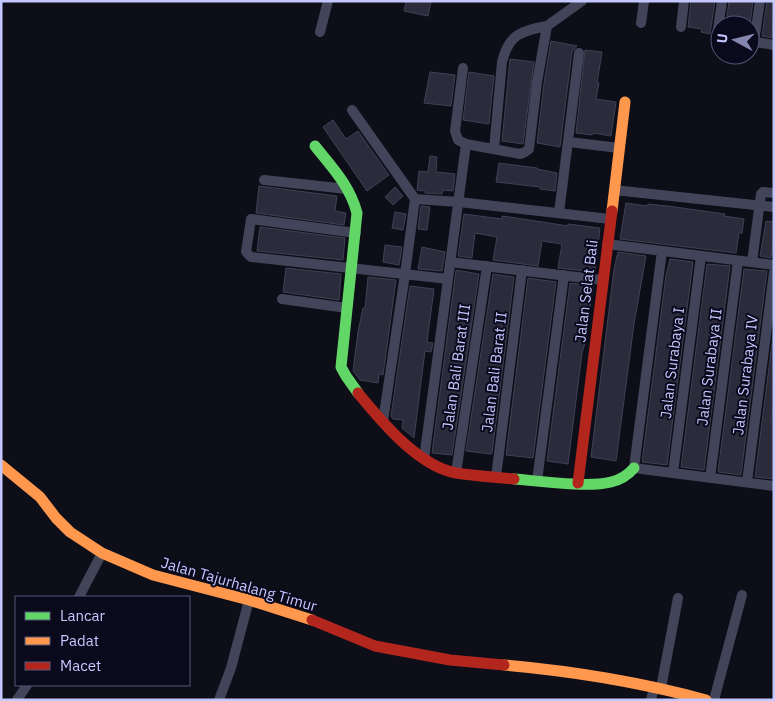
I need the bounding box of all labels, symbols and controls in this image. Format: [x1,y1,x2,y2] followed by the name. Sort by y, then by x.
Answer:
[710,15,760,65] north arrow
[713,32,732,44] text: U
[570,239,602,343] street label: Jalan Selat Bali
[438,303,474,431] street label: Jalan Bali Barat III
[656,306,688,420] street label: Jalan Surabaya I
[692,307,726,427] street label: Jalan Surabaya II
[477,311,511,433] street label: Jalan Bali Barat II
[728,314,762,436] street label: Jalan Surabaya IV
[159,553,320,615] street label: Jalan Tajurhalang Timur
[15,596,190,686] legend
[60,606,106,625] text: Lancar
[60,631,99,650] text: Padat
[60,656,101,675] text: Macet

